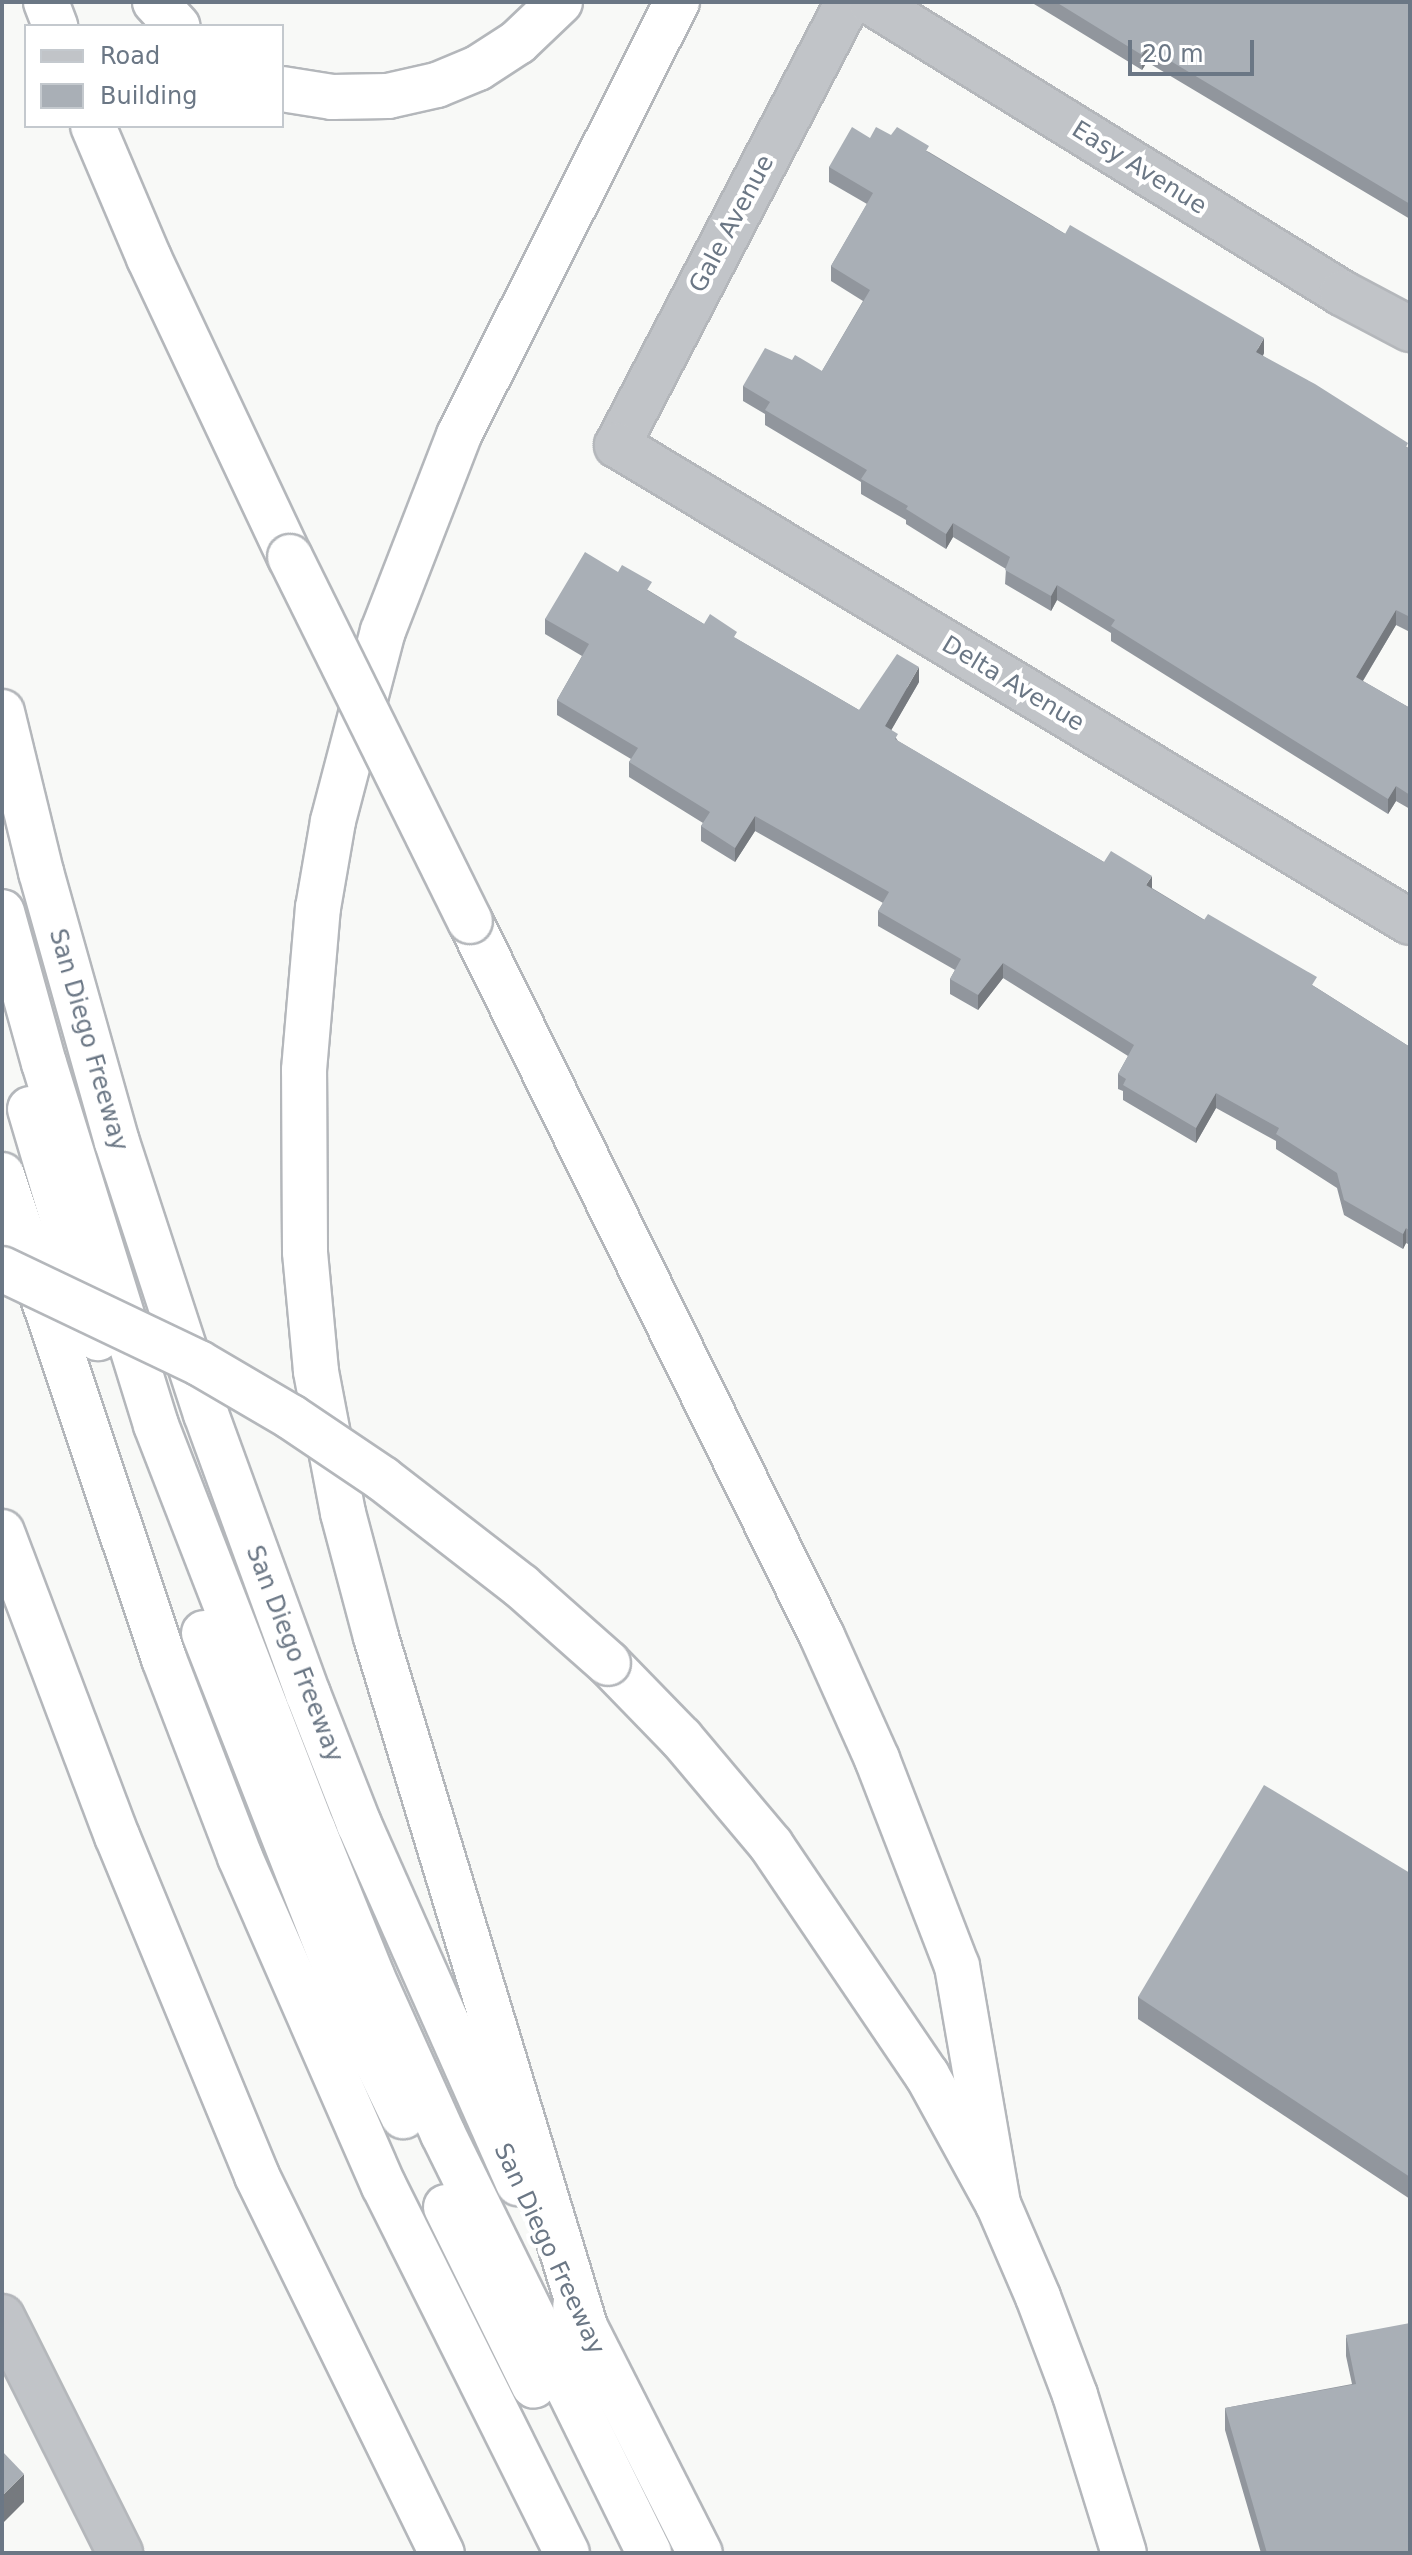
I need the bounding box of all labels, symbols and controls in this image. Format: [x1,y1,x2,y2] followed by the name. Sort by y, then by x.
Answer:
[24,24,284,128] legend
[1132,24,1258,74] scale bar
[1142,40,1204,68] text: 20 m
[100,42,160,70] text: Road
[100,82,197,110] text: Building
[1066,115,1212,221] street label: Easy Avenue
[684,150,780,298] street label: Gale Avenue
[937,630,1089,738] street label: Delta Avenue
[42,926,134,1154] street label: San Diego Freeway
[239,1542,349,1766] street label: San Diego Freeway
[487,2139,611,2359] street label: San Diego Freeway

